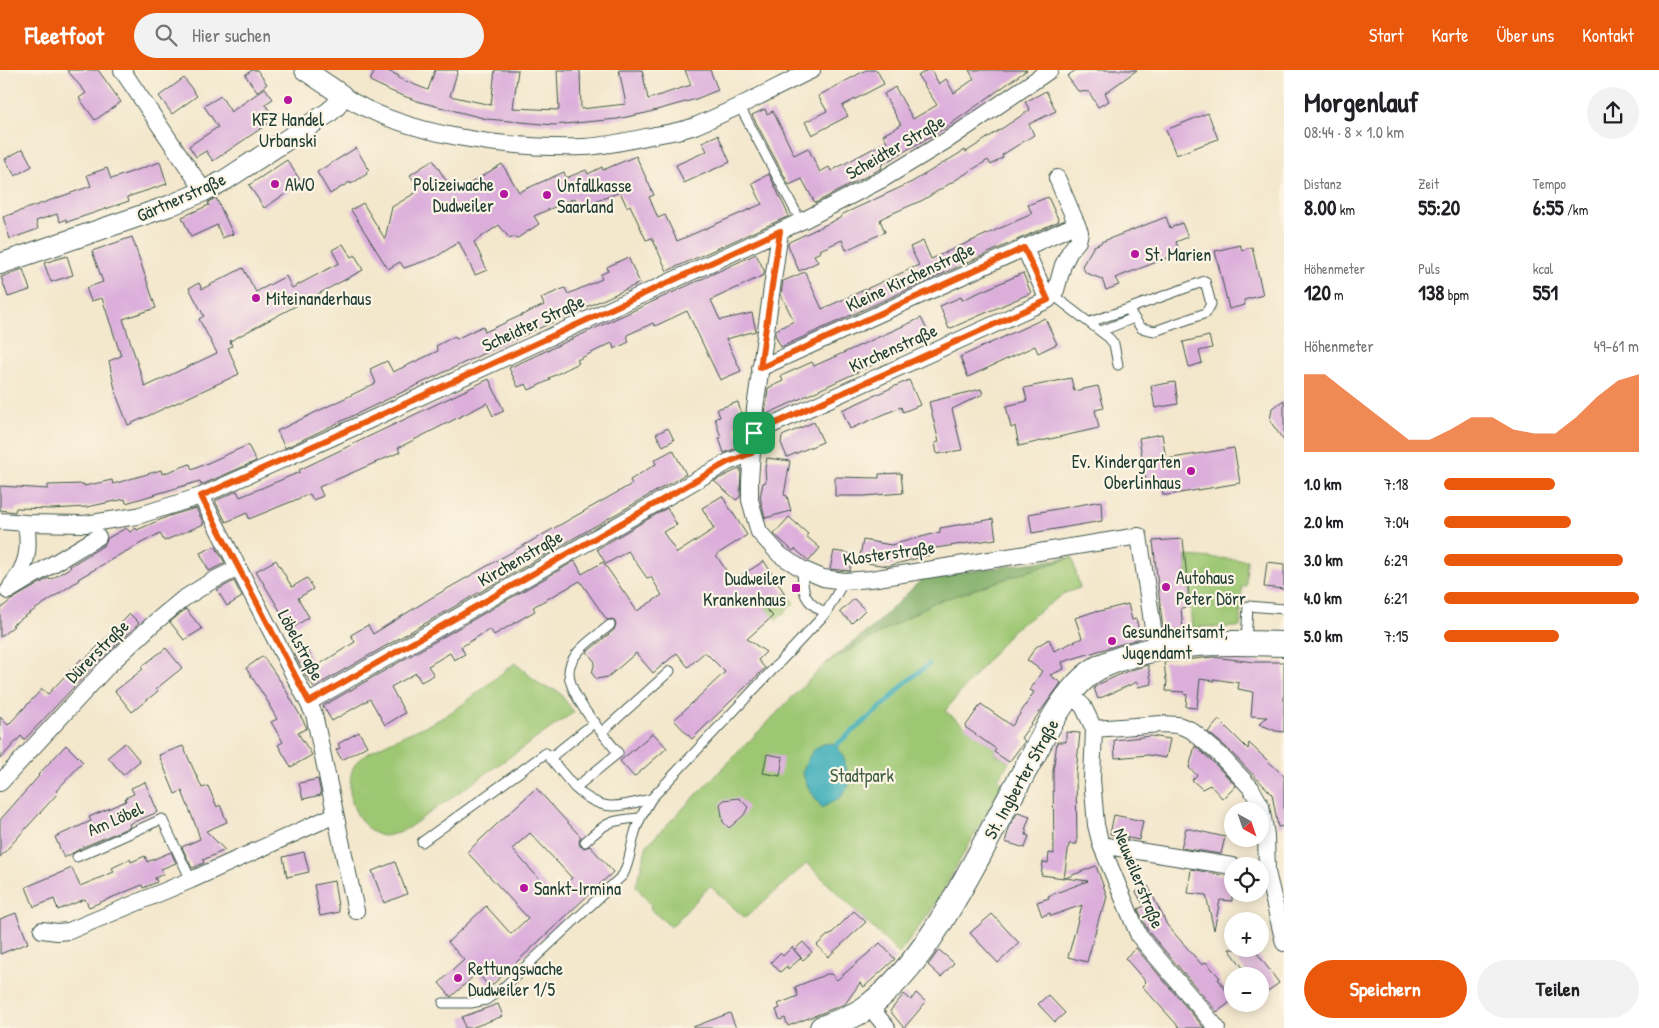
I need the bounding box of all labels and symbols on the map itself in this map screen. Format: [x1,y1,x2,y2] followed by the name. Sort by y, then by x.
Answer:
[282,94,294,106] marker: KFZ Handel Urbanski
[252,107,324,153] place label: KFZ Handel Urbanski
[841,109,949,185] street label: Scheidter Straße
[133,166,229,228] street label: Gärtnerstraße
[285,172,315,197] place label: AWO
[413,172,494,218] place label: Polizeiwache Dudweiler
[557,173,632,219] place label: Unfallkasse Saarland
[269,178,281,190] marker: AWO
[498,188,510,200] marker: Polizeiwache Dudweiler
[541,189,553,201] marker: Unfallkasse Saarland
[842,236,978,318] street label: Kleine Kirchenstraße
[1145,242,1211,267] place label: St. Marien
[1129,248,1141,260] marker: St. Marien
[266,286,371,311] place label: Miteinanderhaus
[478,288,588,358] street label: Scheidter Straße
[250,292,262,304] marker: Miteinanderhaus
[845,317,941,379] street label: Kirchenstraße
[733,412,775,454] pin
[1072,449,1181,495] place label: Ev. Kindergarten Oberlinhaus
[1185,465,1197,477] marker: Ev. Kindergarten Oberlinhaus
[473,524,567,592] street label: Kirchenstraße
[841,534,937,572] street label: Klosterstraße
[1176,565,1246,611] place label: Autohaus Peter Dörr
[703,566,786,612] place label: Dudweiler Krankenhaus
[1160,581,1172,593] marker: Autohaus Peter Dörr
[790,582,802,594] marker: Dudweiler Krankenhaus
[272,605,330,685] street label: Löbelstraße
[60,614,134,688] street label: Dürerstraße
[1122,619,1228,665] place label: Gesundheitsamt, Jugendamt
[1106,635,1118,647] marker: Gesundheitsamt, Jugendamt
[978,714,1064,844] street label: St. Ingberter Straße
[830,763,894,788] park label: Stadtpark
[83,796,147,842] street label: Am Löbel
[1224,802,1269,848] north arrow
[1108,824,1170,932] street label: Neuweilerstraße
[534,876,621,901] place label: Sankt-Irmina
[518,882,530,894] marker: Sankt-Irmina
[468,956,563,1002] place label: Rettungswache Dudweiler 1/5
[452,972,464,984] marker: Rettungswache Dudweiler 1/5

